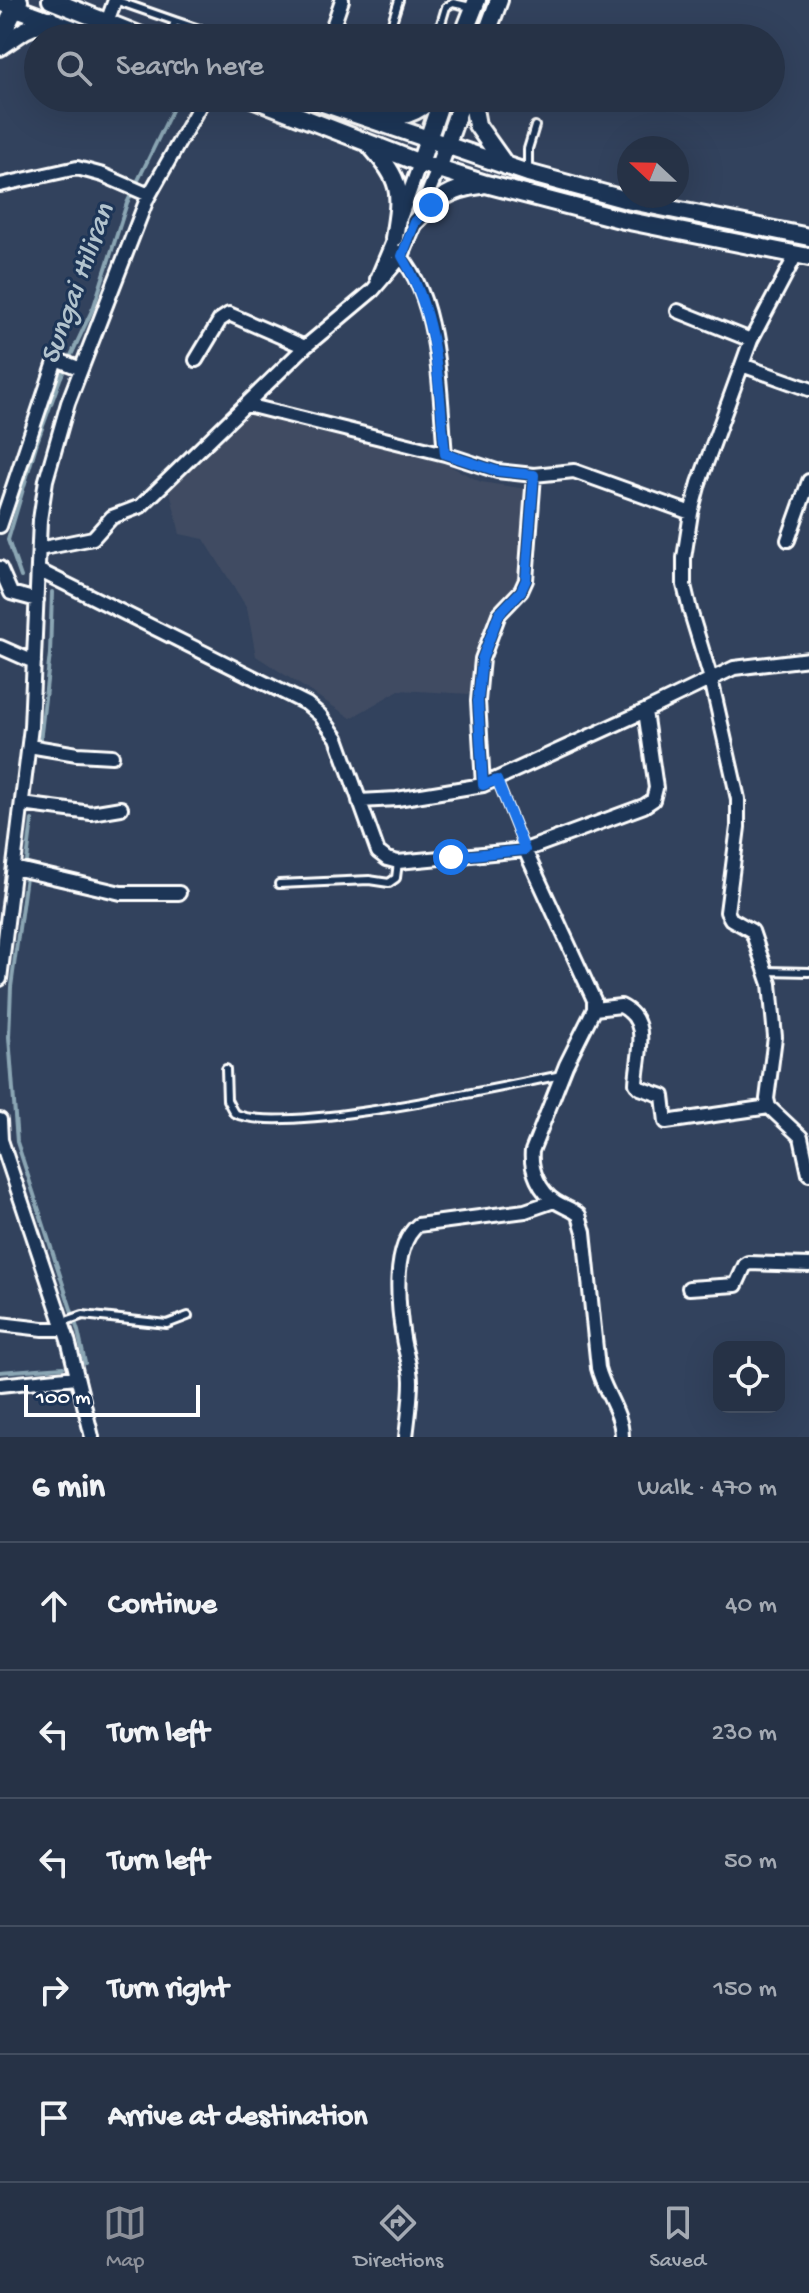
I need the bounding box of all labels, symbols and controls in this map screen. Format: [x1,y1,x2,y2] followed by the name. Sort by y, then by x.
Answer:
[24,24,785,112] search box
[52,46,96,90] icon: search
[116,51,264,86] text: Search here
[617,136,689,208] north arrow
[413,187,449,223] route end
[34,199,125,369] water label: Sungai Hiliran
[433,839,469,875] route start
[713,1341,785,1413] map controls
[713,1341,785,1413] button: locate
[24,1381,200,1417] scale bar
[36,1386,91,1412] text: 100 m
[32,1469,105,1509] text: 6 min
[637,1474,777,1505] text: Walk · 470 m
[32,1584,76,1628] icon: ahead
[108,1589,217,1624] text: Continue
[725,1591,777,1622] text: 40 m
[32,1712,76,1756] icon: left
[108,1717,209,1752] text: Turn left
[711,1719,777,1750] text: 230 m
[32,1840,76,1884] icon: left
[108,1845,209,1880] text: Turn left
[724,1847,777,1878] text: 50 m
[32,1968,76,2012] icon: right
[108,1973,228,2008] text: Turn right
[713,1975,777,2006] text: 150 m
[32,2096,76,2140] icon: arrive
[108,2101,368,2136] text: Arrive at destination
[103,2201,147,2275] tab: Map
[354,2201,443,2275] tab: Directions
[649,2201,706,2275] tab: Saved

